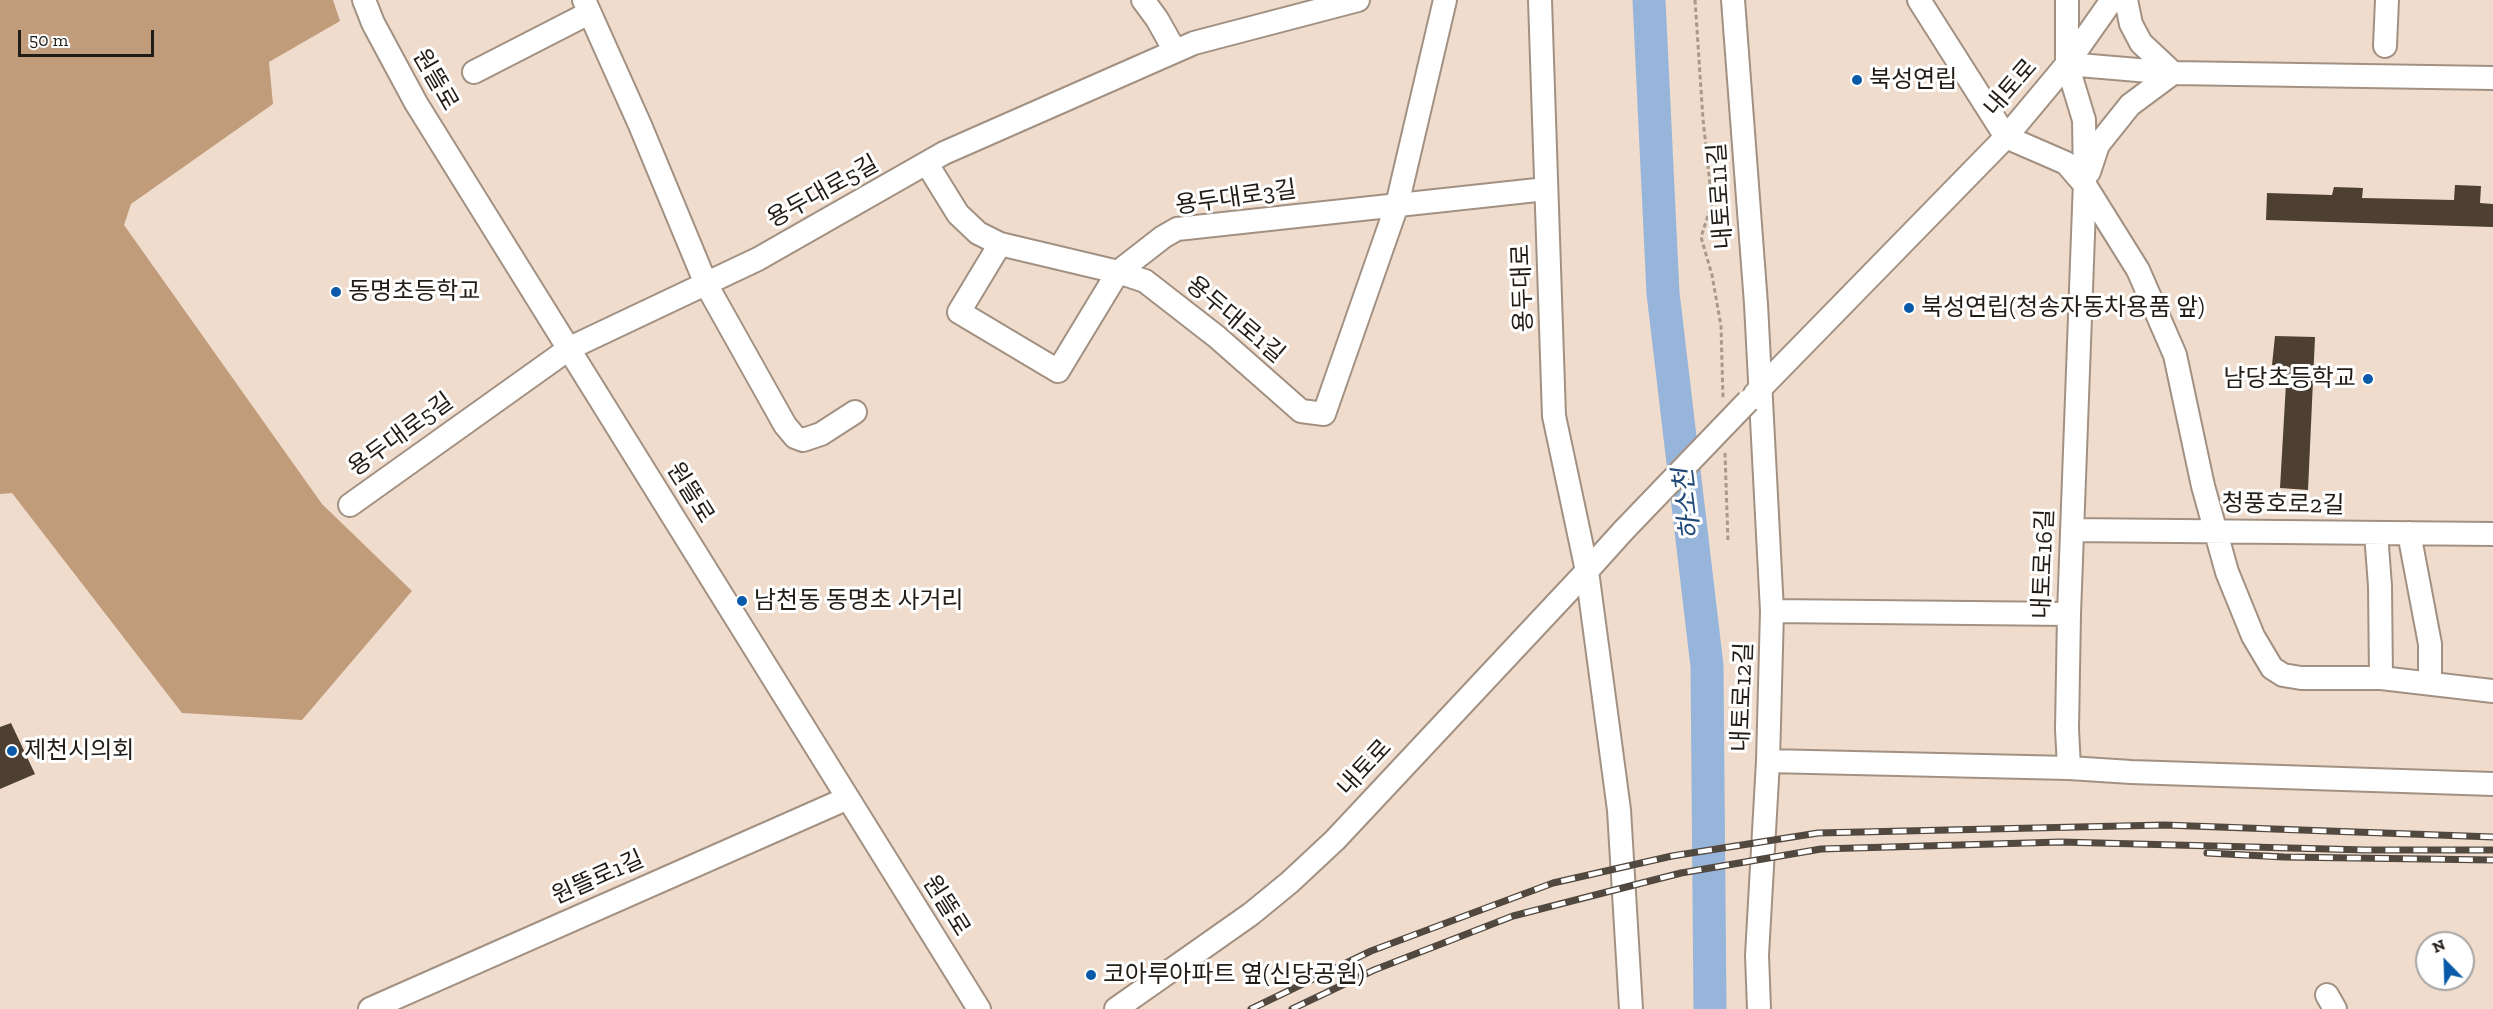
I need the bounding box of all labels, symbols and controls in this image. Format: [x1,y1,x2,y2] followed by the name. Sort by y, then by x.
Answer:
[21,18,158,56] scale bar
[29,29,68,51] text: 50 m
[406,44,464,116] street label: 원뜰로
[1978,54,2044,122] street label: 내토로
[1869,66,1957,94] place label: 북성연립
[1850,73,1864,87] marker: 북성연립
[1703,142,1739,250] street label: 내토로11길
[762,150,884,234] street label: 용두대로5길
[1174,175,1298,221] street label: 용두대로3길
[1507,243,1539,333] street label: 용두대로
[1180,271,1290,369] street label: 용두대로1길
[348,278,480,306] place label: 동명초등학교
[329,285,343,299] marker: 동명초등학교
[1921,294,2205,322] place label: 북성연립(청송자동차용품 앞)
[1902,301,1916,315] marker: 북성연립(청송자동차용품 앞)
[2224,365,2356,393] place label: 남당초등학교
[2361,372,2375,386] marker: 남당초등학교
[343,387,459,483] street label: 용두대로5길
[660,457,720,529] street label: 원뜰로
[1668,466,1708,542] water label: 하소천
[2221,490,2345,520] street label: 청풍호로2길
[2028,508,2060,620] street label: 내토로16길
[754,587,964,615] place label: 남천동 동명초 사거리
[735,594,749,608] marker: 남천동 동명초 사거리
[1727,642,1759,752] street label: 내토로12길
[1332,734,1398,802] street label: 내토로
[24,737,134,765] place label: 제천시의회
[5,744,19,758] marker: 제천시의회
[548,845,648,911] street label: 원뜰로1길
[916,870,976,942] street label: 원뜰로
[2415,931,2475,991] north arrow
[2429,935,2448,957] text: N
[1103,961,1365,989] place label: 코아루아파트 옆(신당공원)
[1084,968,1098,982] marker: 코아루아파트 옆(신당공원)

